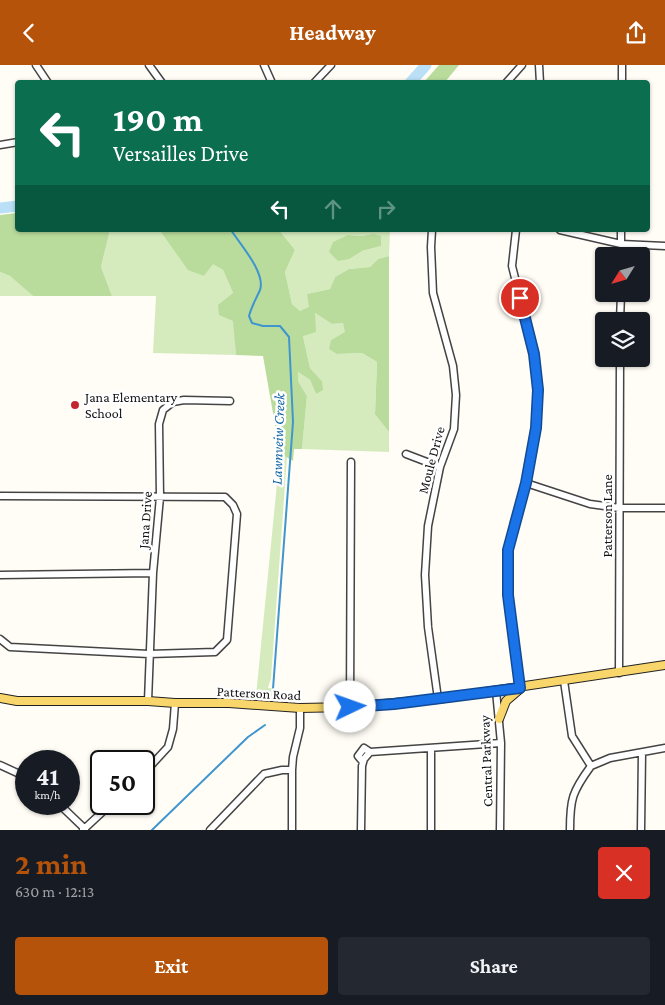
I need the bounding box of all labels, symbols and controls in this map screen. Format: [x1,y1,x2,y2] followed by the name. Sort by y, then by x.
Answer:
[15,19,43,47] icon: back
[622,19,650,47] icon: share
[289,20,376,45] text: Headway
[30,100,95,165] icon: left
[113,100,203,139] text: 190 m
[113,141,248,166] text: Versailles Drive
[266,195,294,223] icon: left
[319,195,347,223] icon: ahead
[372,195,400,223] icon: right
[595,247,650,303] north arrow
[595,247,650,367] map controls
[499,277,541,319] pin
[506,284,534,312] icon: arrive
[595,312,650,367] button: layers
[83,389,178,421] place label: Jana Elementary School
[268,391,288,485] water label: Lawnveiw Creek
[69,399,81,411] marker: Jana Elementary School
[414,425,448,495] street label: Moule Drive
[599,474,615,558] street label: Patterson Lane
[135,491,155,551] street label: Jana Drive
[323,680,375,732] position arrow
[216,683,302,703] street label: Patterson Road
[476,714,496,807] street label: Central Parkway
[90,750,155,815] speed limit sign: 50
[36,763,59,790] text: 41
[35,788,60,802] text: km/h
[15,847,87,880] text: 2 min
[598,847,650,899] button: close
[15,883,94,900] text: 630 m · 12:13
[15,937,328,995] button: Exit
[338,937,650,995] button: Share

